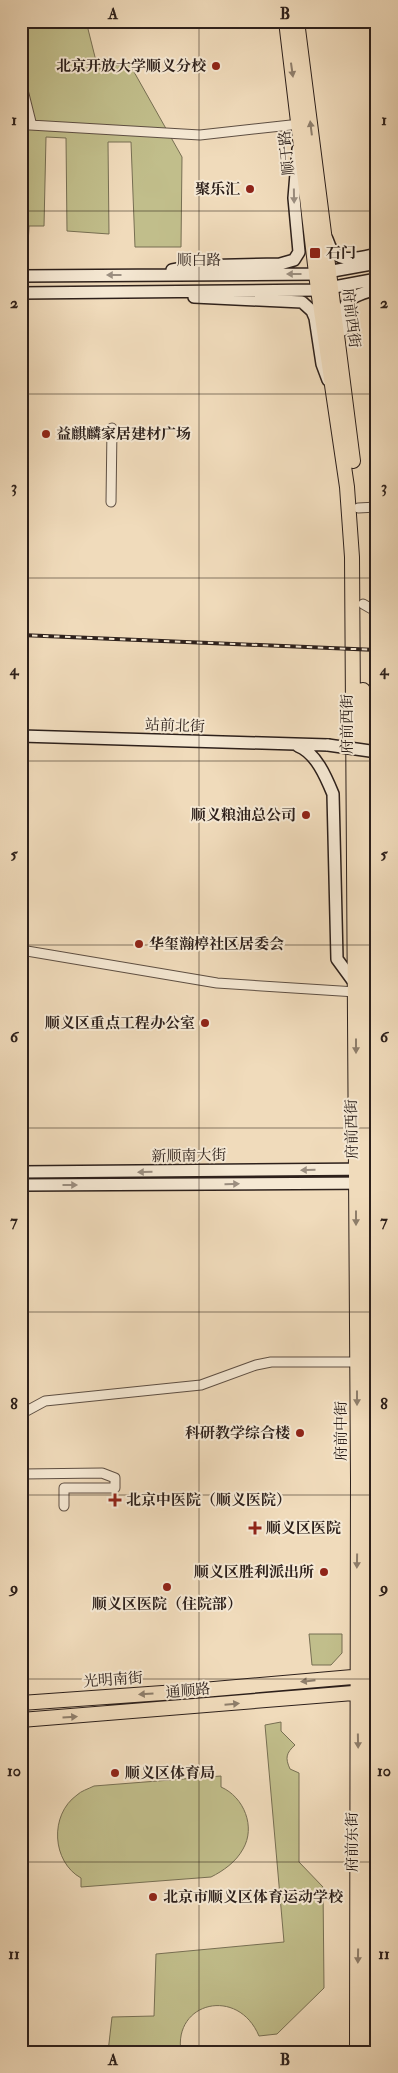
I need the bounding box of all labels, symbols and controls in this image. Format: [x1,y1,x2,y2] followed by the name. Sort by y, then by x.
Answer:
[107,4,119,24] text: A
[280,4,290,24] text: B
[56,57,207,76] place label: 北京开放大学顺义分校
[210,60,222,72] marker: 北京开放大学顺义分校
[288,62,296,78] one-way arrow
[11,110,17,130] text: 1
[381,110,387,130] text: 1
[307,120,315,136] one-way arrow
[275,130,299,176] street label: 顺于路
[195,180,241,199] place label: 聚乐汇
[244,183,256,195] marker: 聚乐汇
[291,188,299,204] one-way arrow
[326,244,356,263] place label: 石门
[308,246,322,260] marker: 石门
[176,251,222,270] street label: 顺白路
[286,270,302,278] one-way arrow
[106,271,122,279] one-way arrow
[338,287,364,349] street label: 府前西街
[10,293,18,313] text: 2
[380,293,388,313] text: 2
[56,425,191,444] place label: 益麒麟家居建材广场
[40,428,52,440] marker: 益麒麟家居建材广场
[11,477,17,497] text: 3
[381,477,387,497] text: 3
[9,660,20,680] text: 4
[379,660,390,680] text: 4
[338,694,357,754] street label: 府前西街
[145,715,205,737] street label: 站前北街
[191,806,296,825] place label: 顺义粮油总公司
[300,809,312,821] marker: 顺义粮油总公司
[10,844,18,864] text: 5
[380,844,388,864] text: 5
[149,935,284,954] place label: 华玺瀚楟社区居委会
[133,938,145,950] marker: 华玺瀚楟社区居委会
[45,1014,195,1033] place label: 顺义区重点工程办公室
[199,1017,211,1029] marker: 顺义区重点工程办公室
[10,1027,20,1047] text: 6
[380,1027,390,1047] text: 6
[352,1038,360,1054] one-way arrow
[342,1099,362,1159] street label: 府前西街
[151,1146,227,1166] street label: 新顺南大街
[299,1166,315,1174] one-way arrow
[137,1168,153,1176] one-way arrow
[225,1180,241,1188] one-way arrow
[62,1181,78,1189] one-way arrow
[353,1210,361,1226] one-way arrow
[10,1211,18,1231] text: 7
[380,1211,388,1231] text: 7
[354,1390,362,1406] one-way arrow
[10,1394,18,1414] text: 8
[380,1394,388,1414] text: 8
[332,1401,351,1461] street label: 府前中街
[185,1424,290,1443] place label: 科研教学综合楼
[294,1427,306,1439] marker: 科研教学综合楼
[126,1491,291,1510] place label: 北京中医院（顺义医院）
[108,1493,122,1507] marker: 北京中医院（顺义医院）
[266,1519,341,1538] place label: 顺义区医院
[248,1521,262,1535] marker: 顺义区医院
[353,1553,361,1569] one-way arrow
[194,1563,314,1582] place label: 顺义区胜利派出所
[318,1566,330,1578] marker: 顺义区胜利派出所
[8,1578,18,1598] text: 9
[378,1578,388,1598] text: 9
[161,1581,173,1593] marker: 顺义区医院（住院部）
[92,1595,242,1614] place label: 顺义区医院（住院部）
[82,1668,144,1692] street label: 光明南街
[300,1677,316,1685] one-way arrow
[165,1680,211,1702] street label: 通顺路
[138,1691,154,1699] one-way arrow
[224,1699,240,1707] one-way arrow
[62,1712,78,1720] one-way arrow
[354,1733,362,1749] one-way arrow
[7,1761,21,1781] text: 10
[377,1761,391,1781] text: 10
[125,1764,215,1783] place label: 顺义区体育局
[109,1767,121,1779] marker: 顺义区体育局
[343,1812,362,1872] street label: 府前东街
[163,1888,344,1907] place label: 北京市顺义区体育运动学校
[147,1891,159,1903] marker: 北京市顺义区体育运动学校
[8,1944,20,1964] text: 11
[378,1944,390,1964] text: 11
[354,1948,362,1964] one-way arrow
[107,2050,119,2070] text: A
[280,2050,290,2070] text: B

